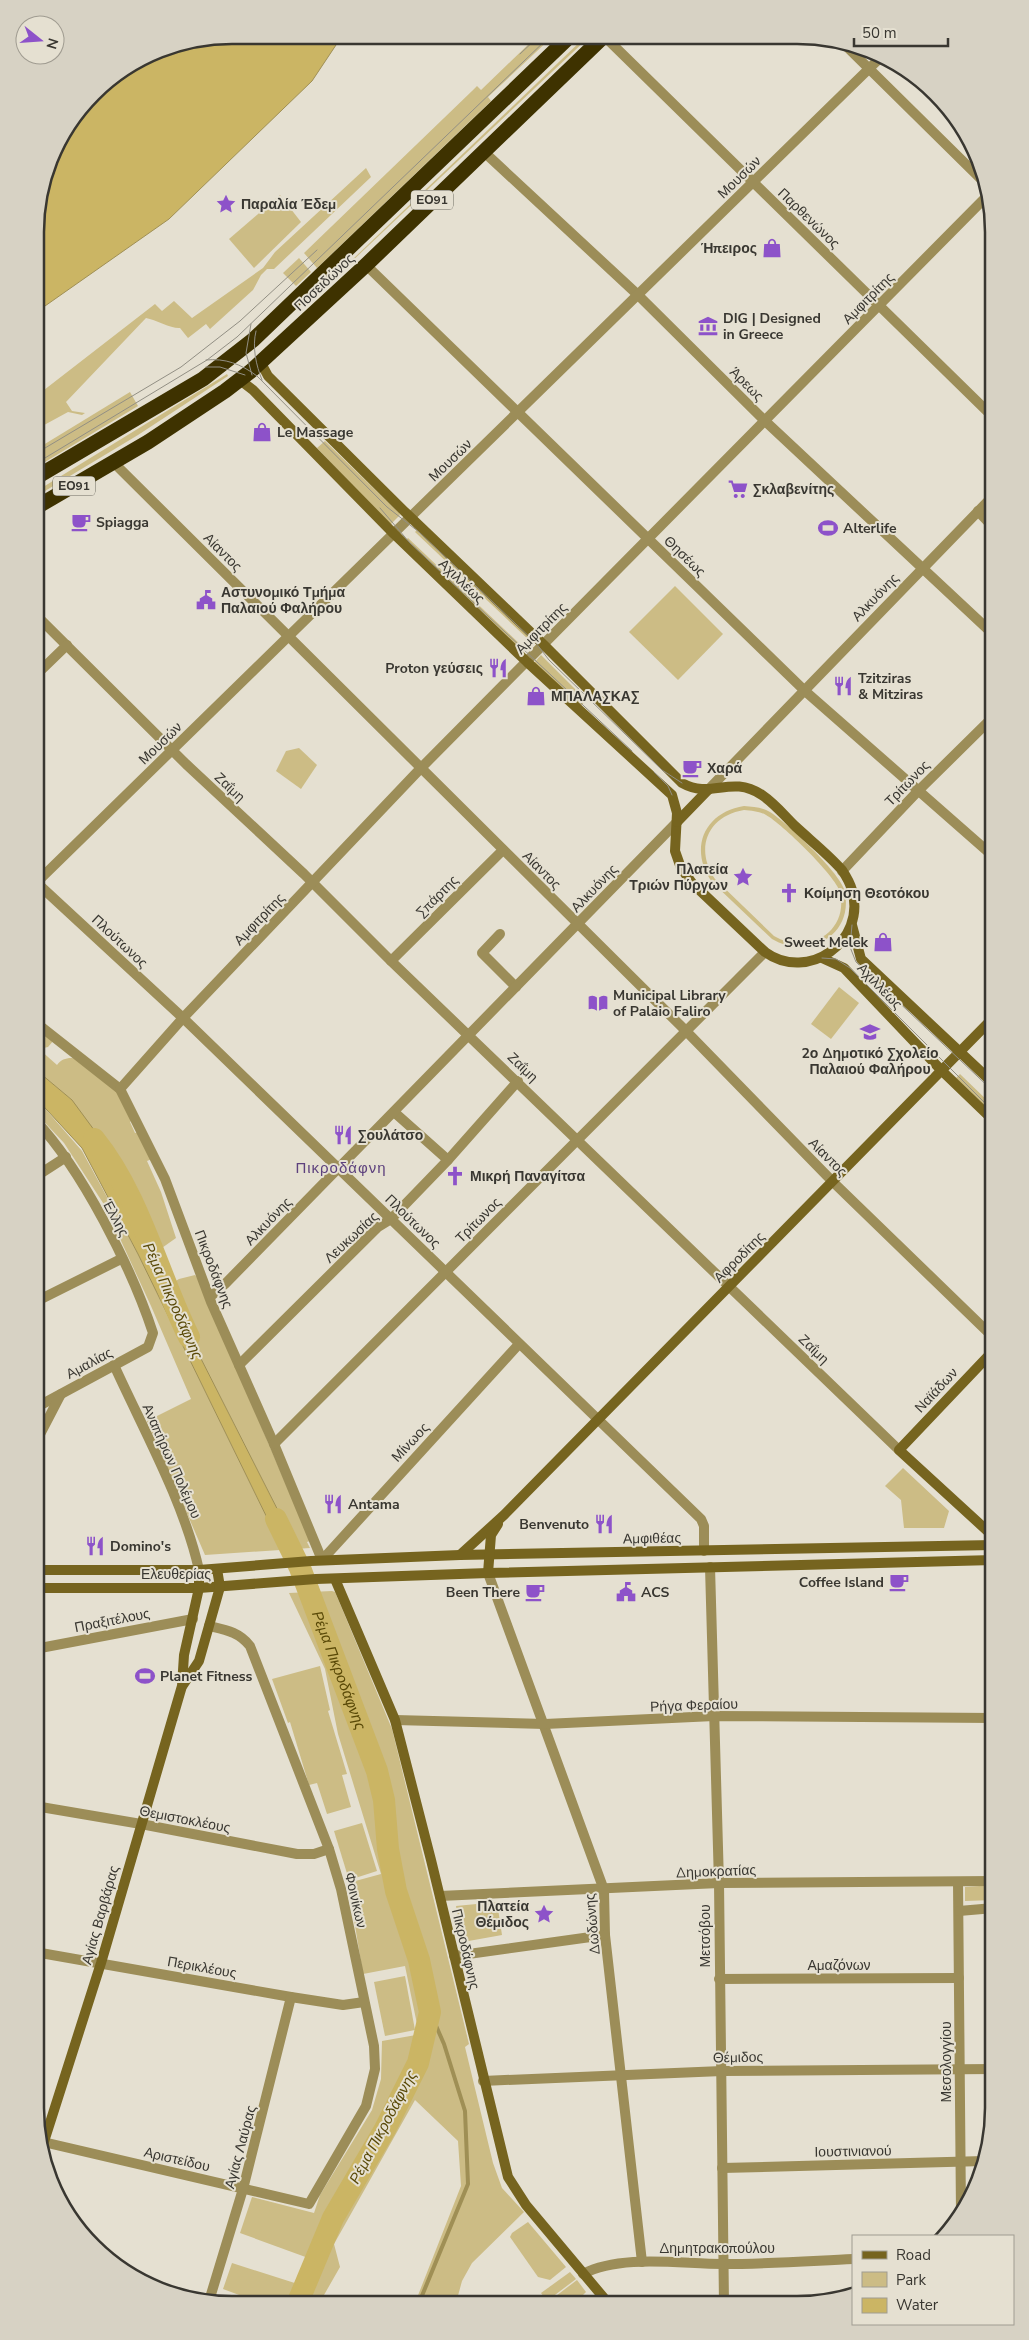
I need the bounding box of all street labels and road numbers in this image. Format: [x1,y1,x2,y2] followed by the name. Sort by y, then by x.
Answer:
[713,152,765,203] street label: Μουσών
[773,184,844,253] street label: Παρθενώνος
[411,190,453,210] road number: ΕΟ91
[290,249,359,315] street label: Ποσειδώνος
[838,268,899,328] street label: Αμφιτρίτης
[725,363,768,406] street label: Άρεως
[424,435,476,486] street label: Μουσών
[53,476,95,496] road number: ΕΟ91
[199,529,246,576] street label: Αίαντος
[660,532,710,581] street label: Θησέως
[434,555,489,608] street label: Αχιλλέως
[848,569,903,626] street label: Αλκυόνης
[511,598,572,658] street label: Αμφιτρίτης
[134,718,186,769] street label: Μουσών
[881,756,934,811] street label: Τρίτωνος
[210,768,249,806] street label: Ζαΐμη
[518,847,565,894] street label: Αίαντος
[567,860,622,917] street label: Αλκυόνης
[412,871,463,922] street label: Σπάρτης
[230,889,289,950] street label: Αμφιτρίτης
[88,910,152,972] street label: Πλούτωνος
[853,959,907,1014] street label: Αχιλλέως
[503,1048,542,1086] street label: Ζαΐμη
[804,1134,851,1181] street label: Αίαντος
[381,1190,445,1253] street label: Πλούτωνος
[241,1193,296,1250] street label: Αλκυόνης
[451,1193,506,1247] street label: Τρίτωνος
[97,1195,133,1240] street label: Έλλης
[320,1207,383,1267] street label: Λευκωσίας
[190,1227,237,1311] street label: Πικροδάφνης
[710,1227,769,1287] street label: Αφροδίτης
[794,1330,833,1368] street label: Ζαΐμη
[63,1343,116,1384] street label: Αμαλίας
[911,1364,962,1417] street label: Ναϊάδων
[138,1401,205,1522] street label: Αναπήρων Πολέμου
[387,1418,434,1466] street label: Μίνωος
[623,1528,682,1549] street label: Αμφιθέας
[141,1565,211,1584] street label: Ελευθερίας
[73,1604,152,1637] street label: Πραξιτέλους
[650,1694,738,1717] street label: Ρήγα Φεραίου
[138,1801,232,1838] street label: Θεμιστοκλέους
[676,1861,757,1882] street label: Δημοκρατίας
[77,1863,124,1967] street label: Αγίας Βαρβάρας
[340,1870,371,1930] street label: Φοινίκων
[580,1892,605,1955] street label: Δωδώνης
[696,1904,715,1968] street label: Μετσόβου
[447,1907,484,1992] street label: Πικροδάφνης
[166,1952,238,1983] street label: Περικλέους
[807,1956,871,1975] street label: Αμαζόνων
[937,2021,956,2103] street label: Μεσολογγίου
[713,2048,764,2067] street label: Θέμιδος
[220,2103,261,2191] street label: Αγίας Λαύρας
[814,2141,892,2162] street label: Ιουστινιανού
[142,2143,212,2176] street label: Αριστείδου
[659,2239,775,2258] street label: Δημητρακοπούλου

